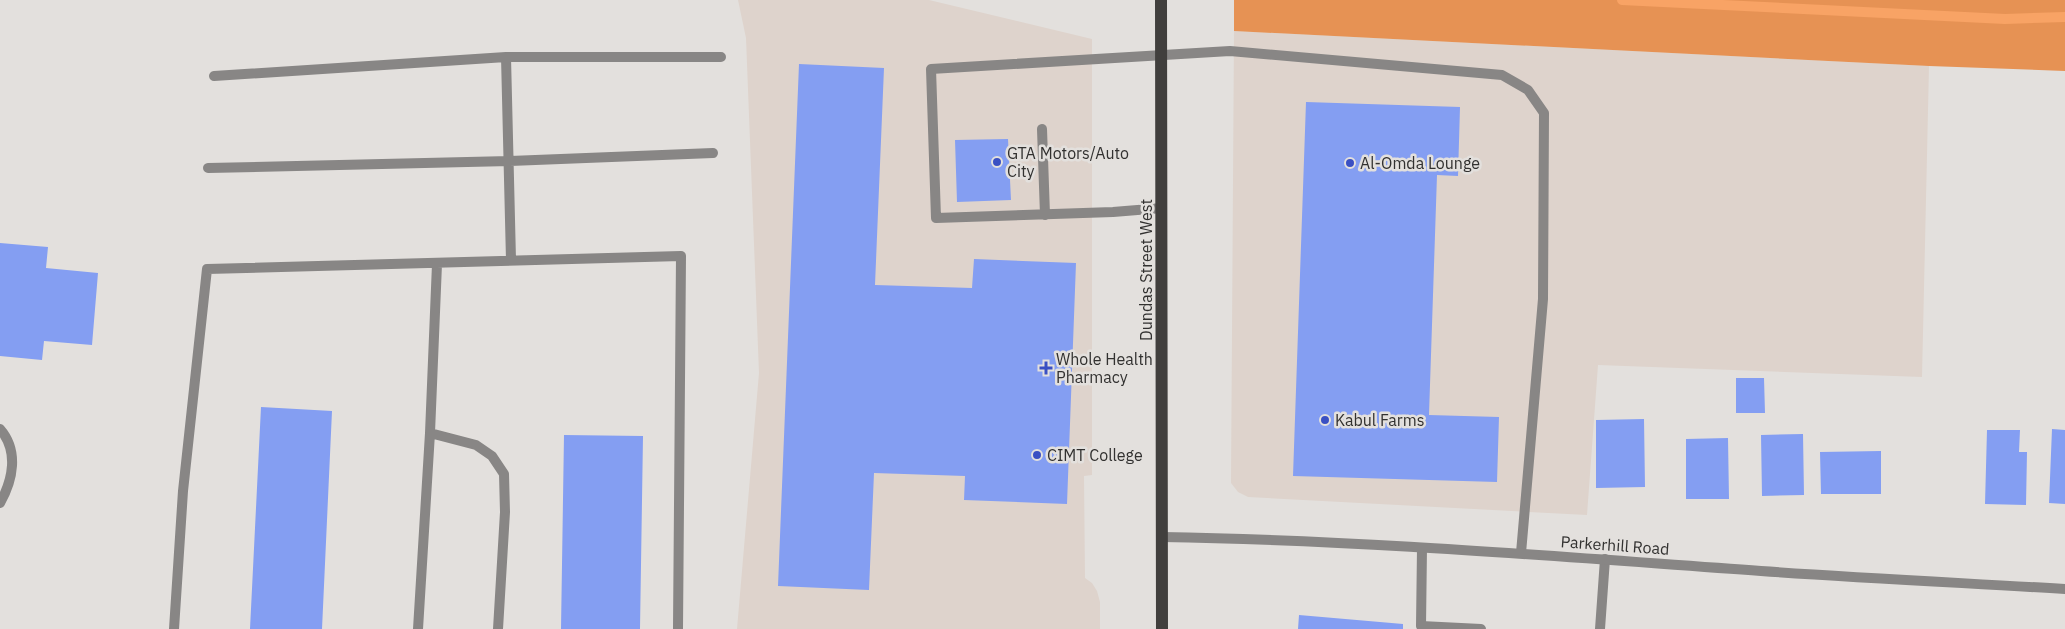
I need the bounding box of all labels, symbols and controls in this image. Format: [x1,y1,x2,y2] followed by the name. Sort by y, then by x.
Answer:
[1007,143,1129,181] place label: GTA Motors/Auto City
[1360,153,1480,173] place label: Al-Omda Lounge
[991,156,1003,168] marker: GTA Motors/Auto City
[1344,157,1356,169] marker: Al-Omda Lounge
[1136,199,1156,341] street label: Dundas Street West
[1056,349,1153,387] place label: Whole Health Pharmacy
[1040,362,1052,374] marker: Whole Health Pharmacy
[1335,410,1424,430] place label: Kabul Farms
[1319,414,1331,426] marker: Kabul Farms
[1047,445,1143,465] place label: CIMT College
[1031,449,1043,461] marker: CIMT College
[1560,531,1670,559] street label: Parkerhill Road

